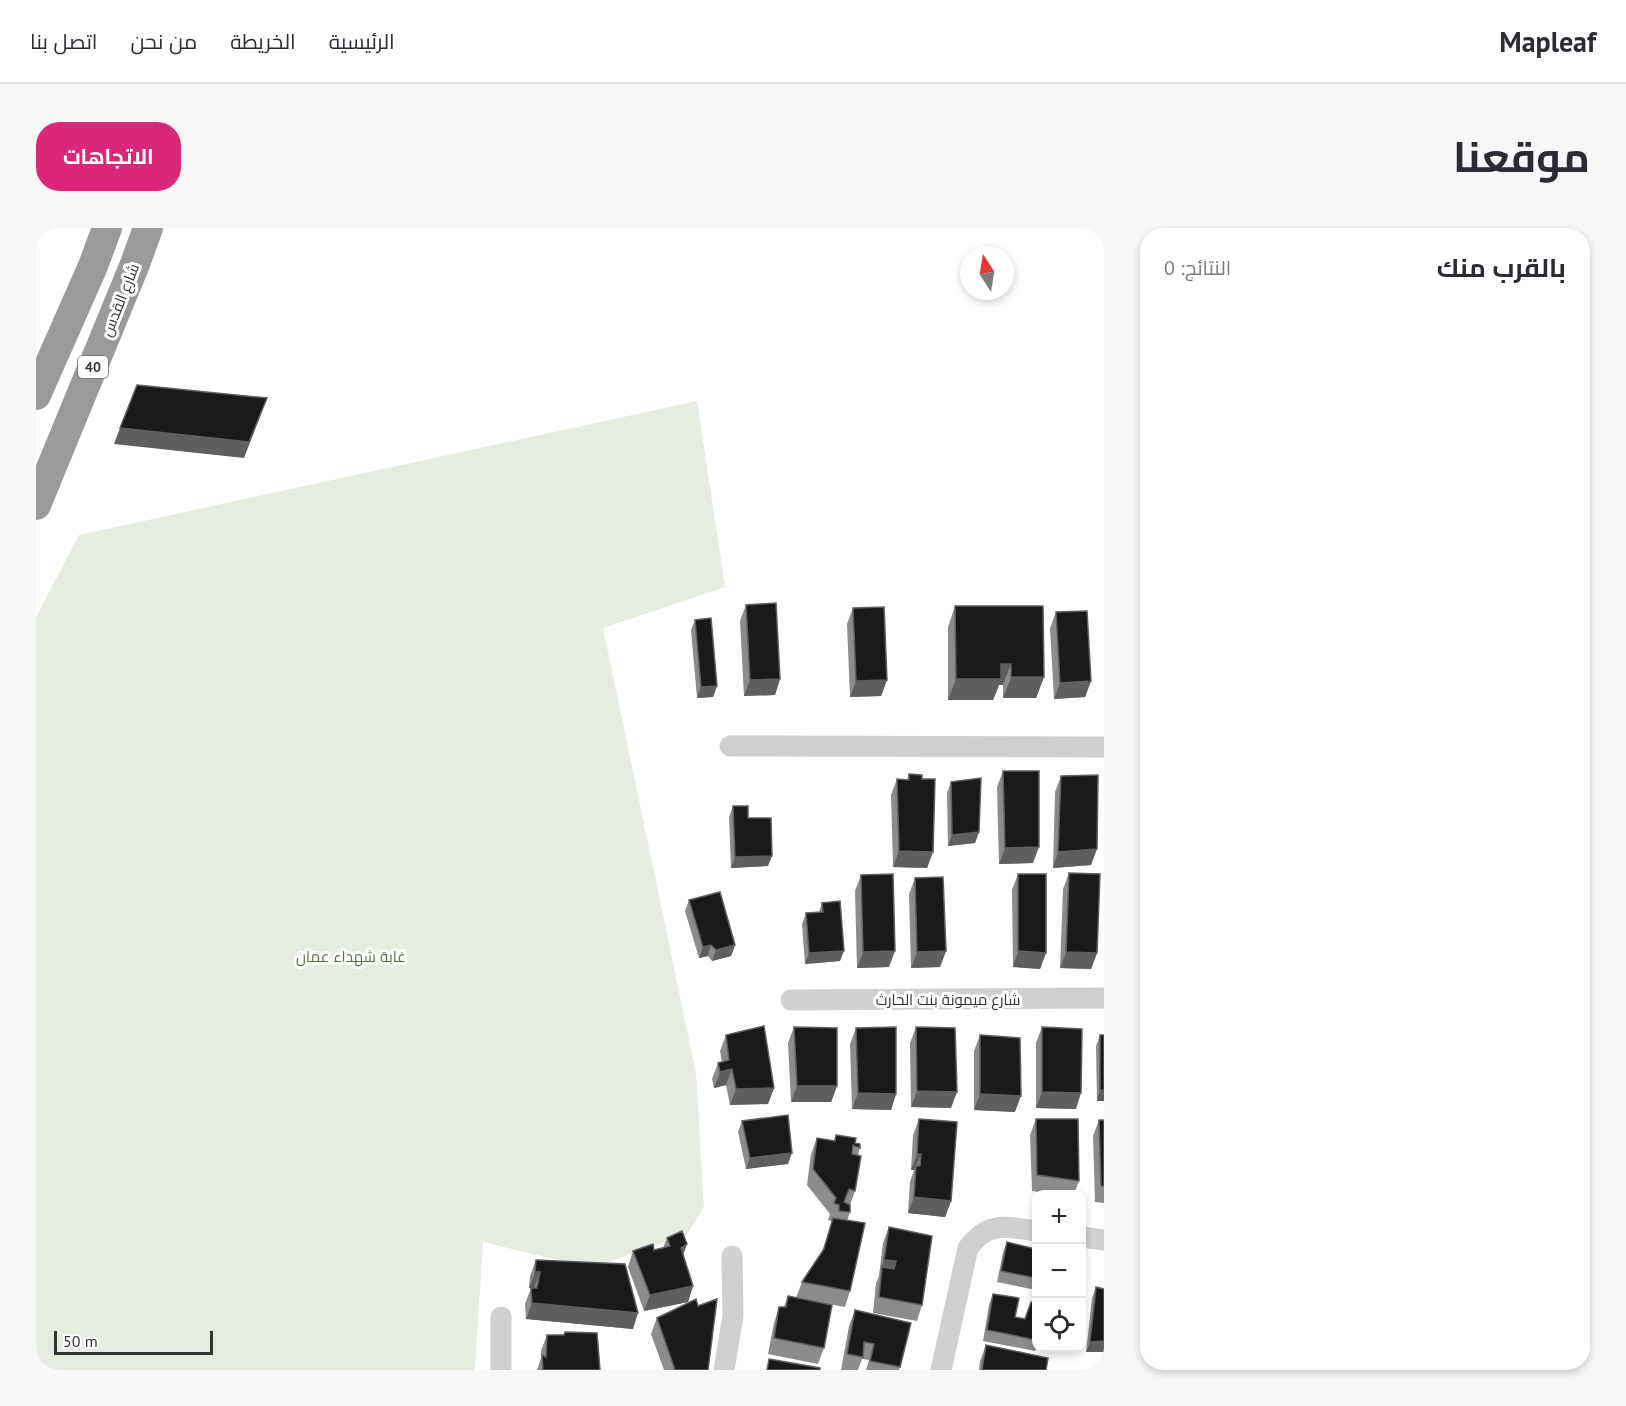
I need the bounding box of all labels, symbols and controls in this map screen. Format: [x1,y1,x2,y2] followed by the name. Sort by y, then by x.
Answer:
[1499,23,1596,60] text: Mapleaf
[30,28,97,55] text: اتصل بنا
[130,28,197,55] text: من نحن
[230,28,296,55] text: الخريطة
[329,28,395,55] text: الرئيسية
[36,122,181,191] button: الاتجاهات
[1453,129,1590,184] text: موقعنا
[960,246,1014,300] north arrow
[1437,251,1566,284] text: بالقرب منك
[1164,255,1231,281] text: النتائج: 0
[97,261,145,340] street label: شارع القدس
[78,356,108,378] road number: 40
[296,947,406,967] park label: غابة شهداء عمان
[876,990,1020,1011] street label: شارع ميمونة بنت الحارث
[1032,1190,1086,1352] map controls
[1032,1190,1086,1244] button: +
[1032,1244,1086,1298] button: −
[1032,1298,1086,1352] button: locate
[54,1328,213,1356] scale bar
[63,1331,98,1351] text: 50 m

